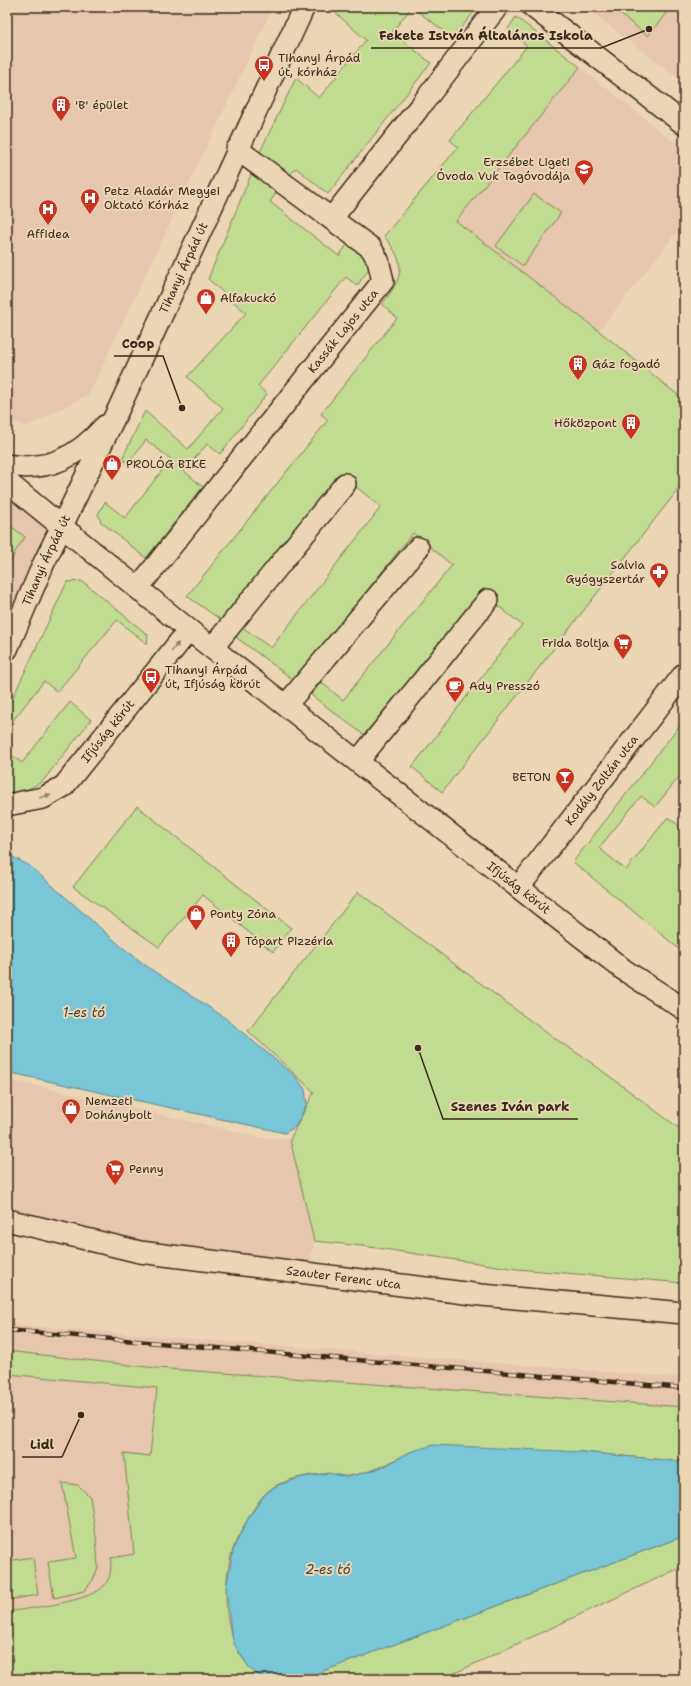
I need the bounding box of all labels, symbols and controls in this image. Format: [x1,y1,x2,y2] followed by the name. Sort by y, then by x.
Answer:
[371,23,601,48] callout: Fekete István Általános Iskola
[379,26,593,44] text: Fekete István Általános Iskola
[278,50,361,80] place label: Tihanyi Árpád út, kórház
[253,54,275,82] bus stop icon: Tihanyi Árpád út, kórház
[50,94,72,122] building icon: 'B' épület
[75,97,128,113] place label: 'B' épület
[436,154,571,184] place label: Erzsébet Ligeti Óvoda Vuk Tagóvodája
[573,158,595,186] school or university icon: Erzsébet Ligeti Óvoda Vuk Tagóvodája
[104,183,220,213] place label: Petz Aladár Megyei Oktató Kórház
[79,187,101,215] hospital icon: Petz Aladár Megyei Oktató Kórház
[37,198,59,226] hospital icon: Affidea
[156,220,212,316] street label: Tihanyi Árpád út
[27,226,70,242] place label: Affidea
[304,285,382,376] street label: Kassák Lajos utca
[195,287,217,315] shop icon: Alfakuckó
[220,290,276,306] place label: Alfakuckó
[114,331,163,356] callout: Coop
[122,335,154,352] text: Coop
[567,353,589,381] building icon: Gáz fogadó
[592,356,660,372] place label: Gáz fogadó
[620,412,642,440] building icon: Hőközpont
[554,415,617,431] place label: Hőközpont
[101,453,123,481] shop icon: PROLÓG BIKE
[126,456,206,472] place label: PROLÓG BIKE
[18,512,74,608] street label: Tihanyi Árpád út
[565,557,646,587] place label: Salvia Gyógyszertár
[648,561,670,589] pharmacy icon: Salvia Gyógyszertár
[612,632,634,660] supermarket icon: Frida Boltja
[542,635,610,651] place label: Frida Boltja
[171,642,180,653] one-way arrow
[165,662,261,692] place label: Tihanyi Árpád út, Ifjúság körút
[140,666,162,694] bus stop icon: Tihanyi Árpád út, Ifjúság körút
[444,675,466,703] cafe icon: Ady Presszó
[469,678,540,694] place label: Ady Presszó
[78,696,138,766] street label: Ifjúság körút
[562,731,642,829] street label: Kodály Zoltán utca
[554,766,576,794] bar icon: BETON
[512,769,551,785] place label: BETON
[39,793,51,799] one-way arrow
[484,858,554,918] street label: Ifjúság körút
[185,903,207,931] shop icon: Ponty Zóna
[210,906,276,922] place label: Ponty Zóna
[220,930,242,958] building icon: Tópart Pizzéria
[245,933,334,949] place label: Tópart Pizzéria
[63,1004,105,1021] water label: 1-es tó
[85,1093,152,1123] place label: Nemzeti Dohánybolt
[443,1094,578,1119] callout: Szenes Iván park
[60,1097,82,1125] shop icon: Nemzeti Dohánybolt
[451,1098,569,1115] text: Szenes Iván park
[104,1158,126,1186] supermarket icon: Penny
[129,1161,164,1177] place label: Penny
[285,1262,403,1293] street label: Szauter Ferenc utca
[22,1432,62,1457] callout: Lidl
[30,1436,55,1453] text: Lidl
[305,1561,351,1578] water label: 2-es tó

